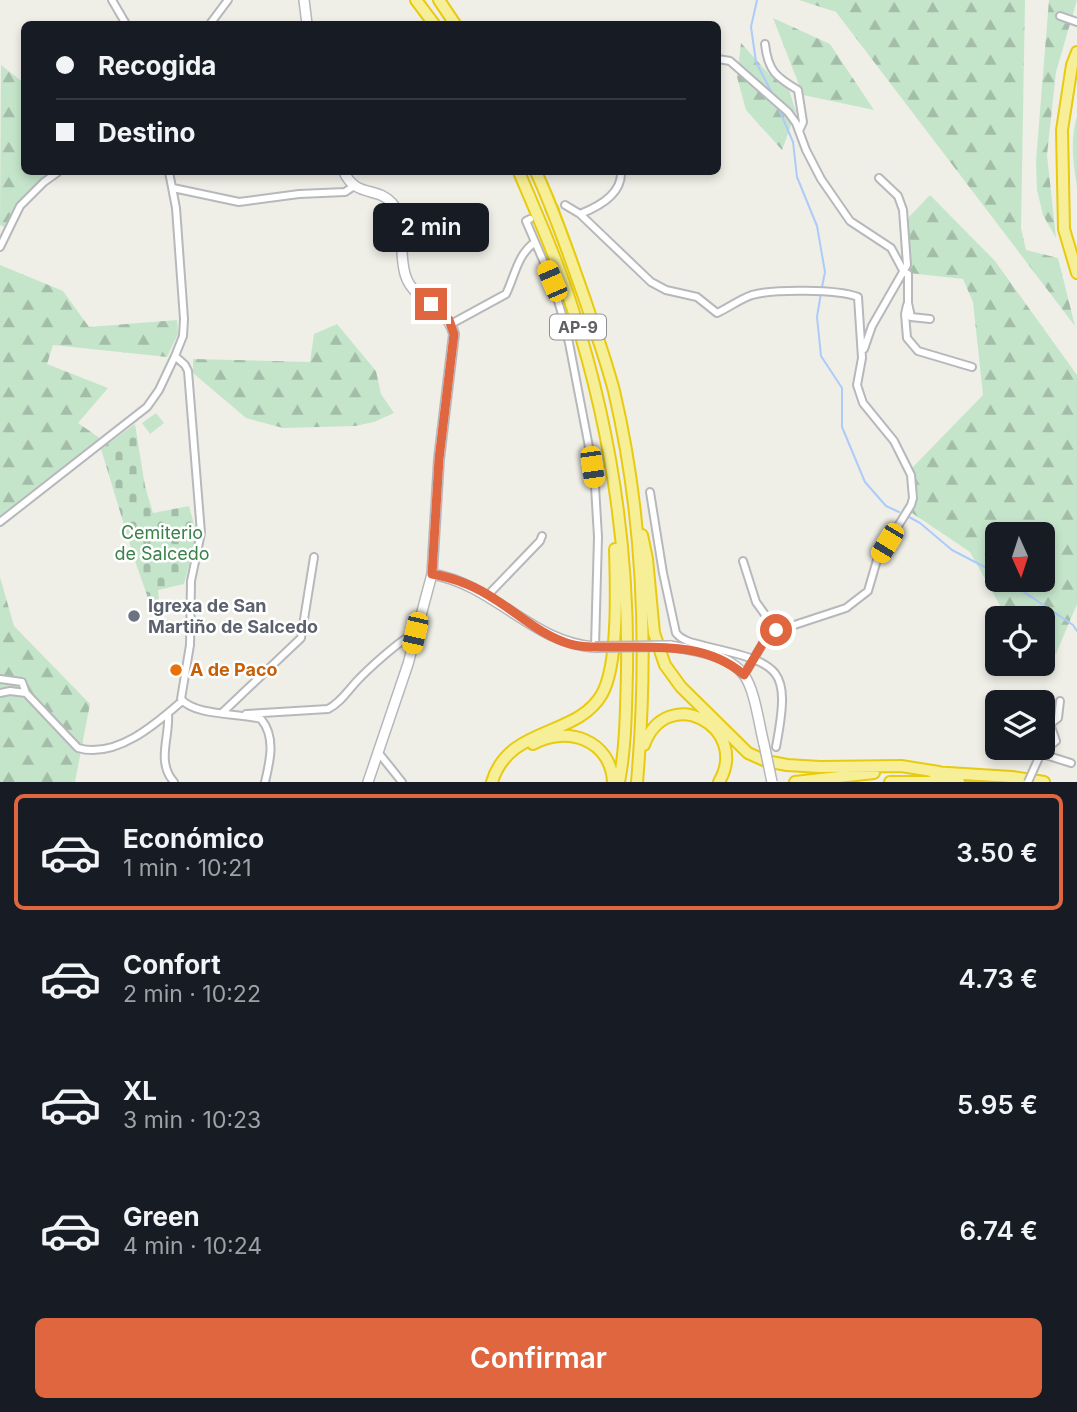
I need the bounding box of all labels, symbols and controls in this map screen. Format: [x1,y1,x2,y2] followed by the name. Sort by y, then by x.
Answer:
[98,50,216,81] text: Recogida
[98,117,196,148] text: Destino
[373,202,489,252] callout: 2 min
[401,213,461,241] text: 2 min
[535,258,570,304] car
[415,288,447,320] route end
[550,314,606,340] road number: AP-9
[579,445,606,489] car
[868,520,907,566] car
[114,522,210,564] park label: Cemiterio de Salcedo
[985,522,1055,592] north arrow
[985,522,1055,760] map controls
[148,595,318,637] place label: Igrexa de San Martiño de Salcedo
[985,606,1055,676] button: locate
[126,608,142,624] marker: Igrexa de San Martiño de Salcedo
[401,610,430,656] car
[760,614,792,646] route start
[190,659,278,680] place label: A de Paco
[168,662,184,678] marker: A de Paco
[985,690,1055,760] button: layers
[39,821,102,884] icon: car
[123,823,264,854] text: Económico
[956,837,1038,868] text: 3.50 €
[123,854,252,882] text: 1 min · 10:21
[39,947,102,1010] icon: car
[123,949,221,980] text: Confort
[959,963,1038,994] text: 4.73 €
[123,980,261,1008] text: 2 min · 10:22
[39,1073,102,1136] icon: car
[123,1075,157,1106] text: XL
[957,1089,1038,1120] text: 5.95 €
[123,1106,261,1134] text: 3 min · 10:23
[39,1199,102,1262] icon: car
[123,1201,200,1232] text: Green
[959,1215,1038,1246] text: 6.74 €
[123,1232,262,1260] text: 4 min · 10:24
[35,1318,1042,1398] button: Confirmar

